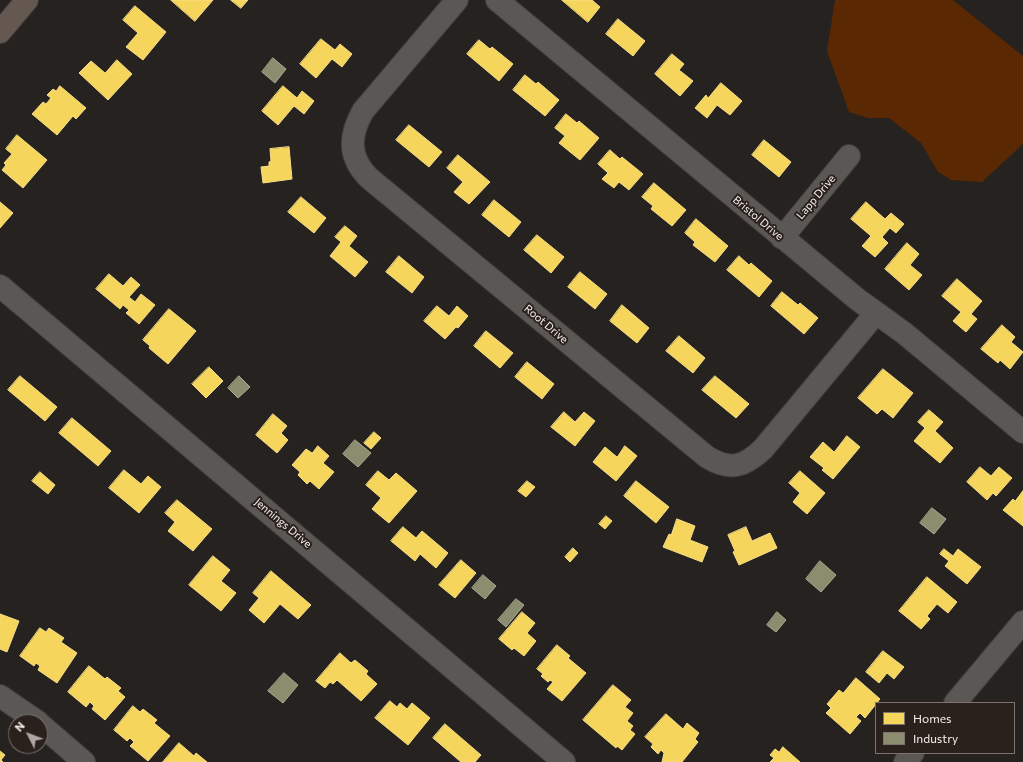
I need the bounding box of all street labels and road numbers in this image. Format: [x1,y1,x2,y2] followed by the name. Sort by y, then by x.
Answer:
[794,172,838,222] street label: Lapp Drive
[730,193,786,243] street label: Bristol Drive
[521,302,571,346] street label: Root Drive
[252,495,314,551] street label: Jennings Drive

